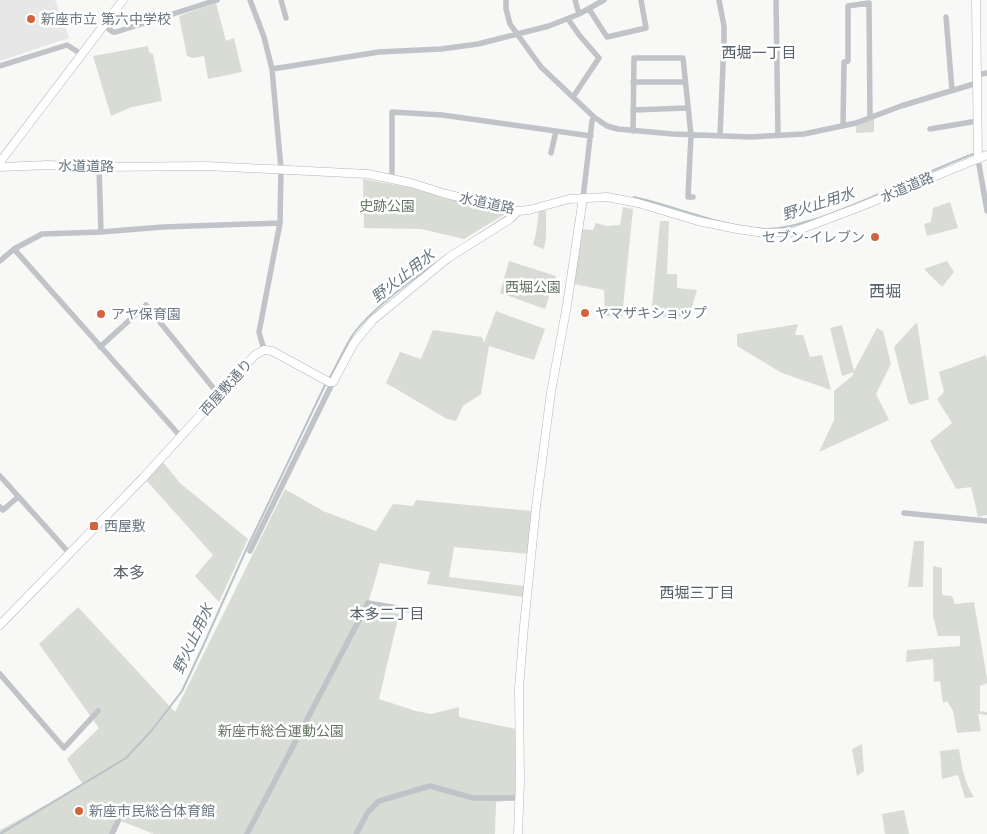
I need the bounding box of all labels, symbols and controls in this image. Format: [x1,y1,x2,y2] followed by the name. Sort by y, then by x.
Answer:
[41,11,171,27] place label: 新座市立 第六中学校
[25,13,37,25] marker: 新座市立 第六中学校
[721,44,797,61] district label: 西堀一丁目
[58,158,114,174] street label: 水道道路
[878,169,936,205] street label: 水道道路
[780,183,858,223] water label: 野火止用水
[458,189,516,217] street label: 水道道路
[359,198,415,214] park label: 史跡公園
[762,229,865,245] place label: セブン-イレブン
[869,231,881,243] marker: セブン-イレブン
[368,245,439,305] water label: 野火止用水
[505,279,561,295] park label: 西堀公園
[869,283,901,300] district label: 西堀
[595,305,707,321] place label: ヤマザキショップ
[111,306,181,322] place label: アヤ保育園
[579,307,591,319] marker: ヤマザキショップ
[95,308,107,320] marker: アヤ保育園
[197,356,255,418] street label: 西屋敷通り
[104,518,146,534] place label: 西屋敷
[88,520,100,532] marker: 西屋敷
[113,564,145,581] district label: 本多
[659,584,735,601] district label: 西堀三丁目
[169,599,217,676] water label: 野火止用水
[349,605,425,622] district label: 本多二丁目
[218,723,344,739] park label: 新座市総合運動公園
[89,803,215,819] place label: 新座市民総合体育館
[73,805,85,817] marker: 新座市民総合体育館

